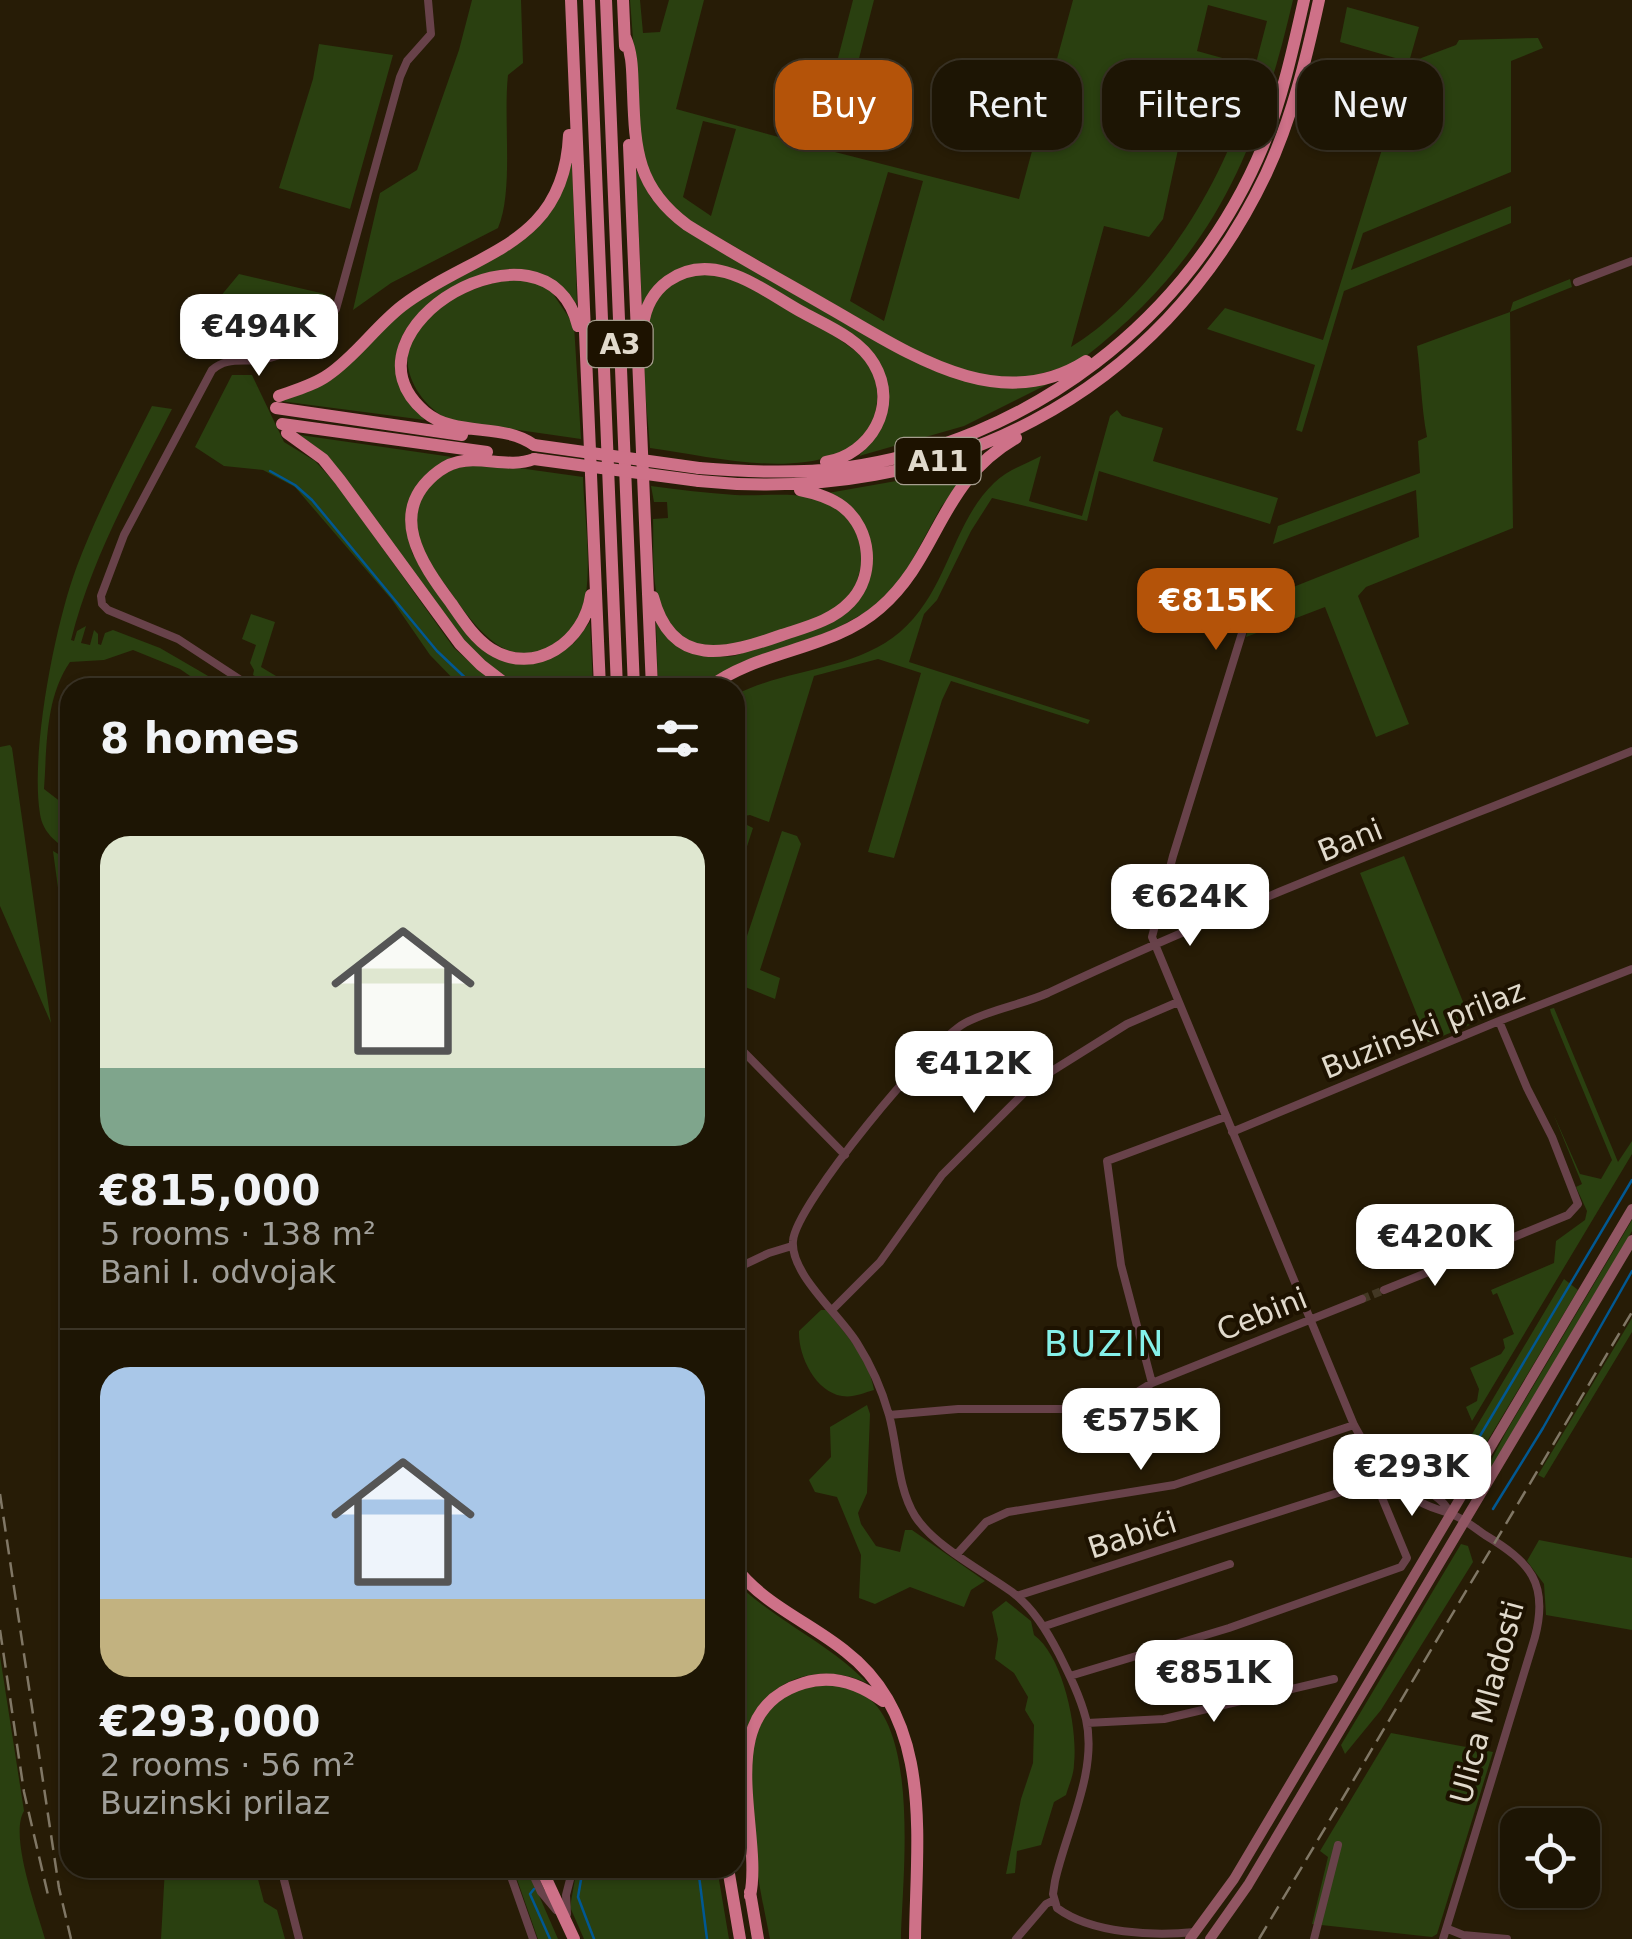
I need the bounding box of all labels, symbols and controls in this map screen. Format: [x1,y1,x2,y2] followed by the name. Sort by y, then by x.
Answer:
[775,60,912,150] chip: Buy
[932,60,1082,150] chip: Rent
[1102,60,1277,150] chip: Filters
[1297,60,1443,150] chip: New
[189,294,329,379] pin: €494K
[202,307,316,345] text: €494K
[588,321,652,367] road number: A3
[896,438,980,484] road number: A11
[1146,568,1286,653] pin: €815K
[1159,581,1273,619] text: €815K
[650,711,705,766] icon: filters
[100,714,300,763] text: 8 homes
[1313,811,1387,869] street label: Bani
[1120,864,1260,949] pin: €624K
[1133,877,1247,915] text: €624K
[313,901,493,1081] icon: home
[1316,972,1530,1086] street label: Buzinski prilaz
[904,1031,1044,1116] pin: €412K
[917,1044,1031,1082] text: €412K
[100,1166,321,1215] text: €815,000
[1365,1204,1505,1289] pin: €420K
[100,1215,376,1253] text: 5 rooms · 138 m²
[1378,1217,1492,1255] text: €420K
[100,1253,336,1291] text: Bani I. odvojak
[1212,1280,1312,1348] street label: Cebini
[1044,1324,1166,1364] district label: BUZIN
[1071,1388,1211,1473] pin: €575K
[1084,1401,1198,1439] text: €575K
[313,1432,493,1612] icon: home
[1342,1434,1482,1519] pin: €293K
[1355,1447,1469,1485] text: €293K
[1083,1504,1181,1566] street label: Babići
[1443,1597,1531,1807] street label: Ulica Mladosti
[1144,1640,1284,1725] pin: €851K
[1157,1653,1271,1691] text: €851K
[100,1697,321,1746] text: €293,000
[100,1746,355,1784] text: 2 rooms · 56 m²
[100,1784,330,1822] text: Buzinski prilaz
[1500,1808,1600,1908] map controls
[1500,1808,1600,1908] button: locate

